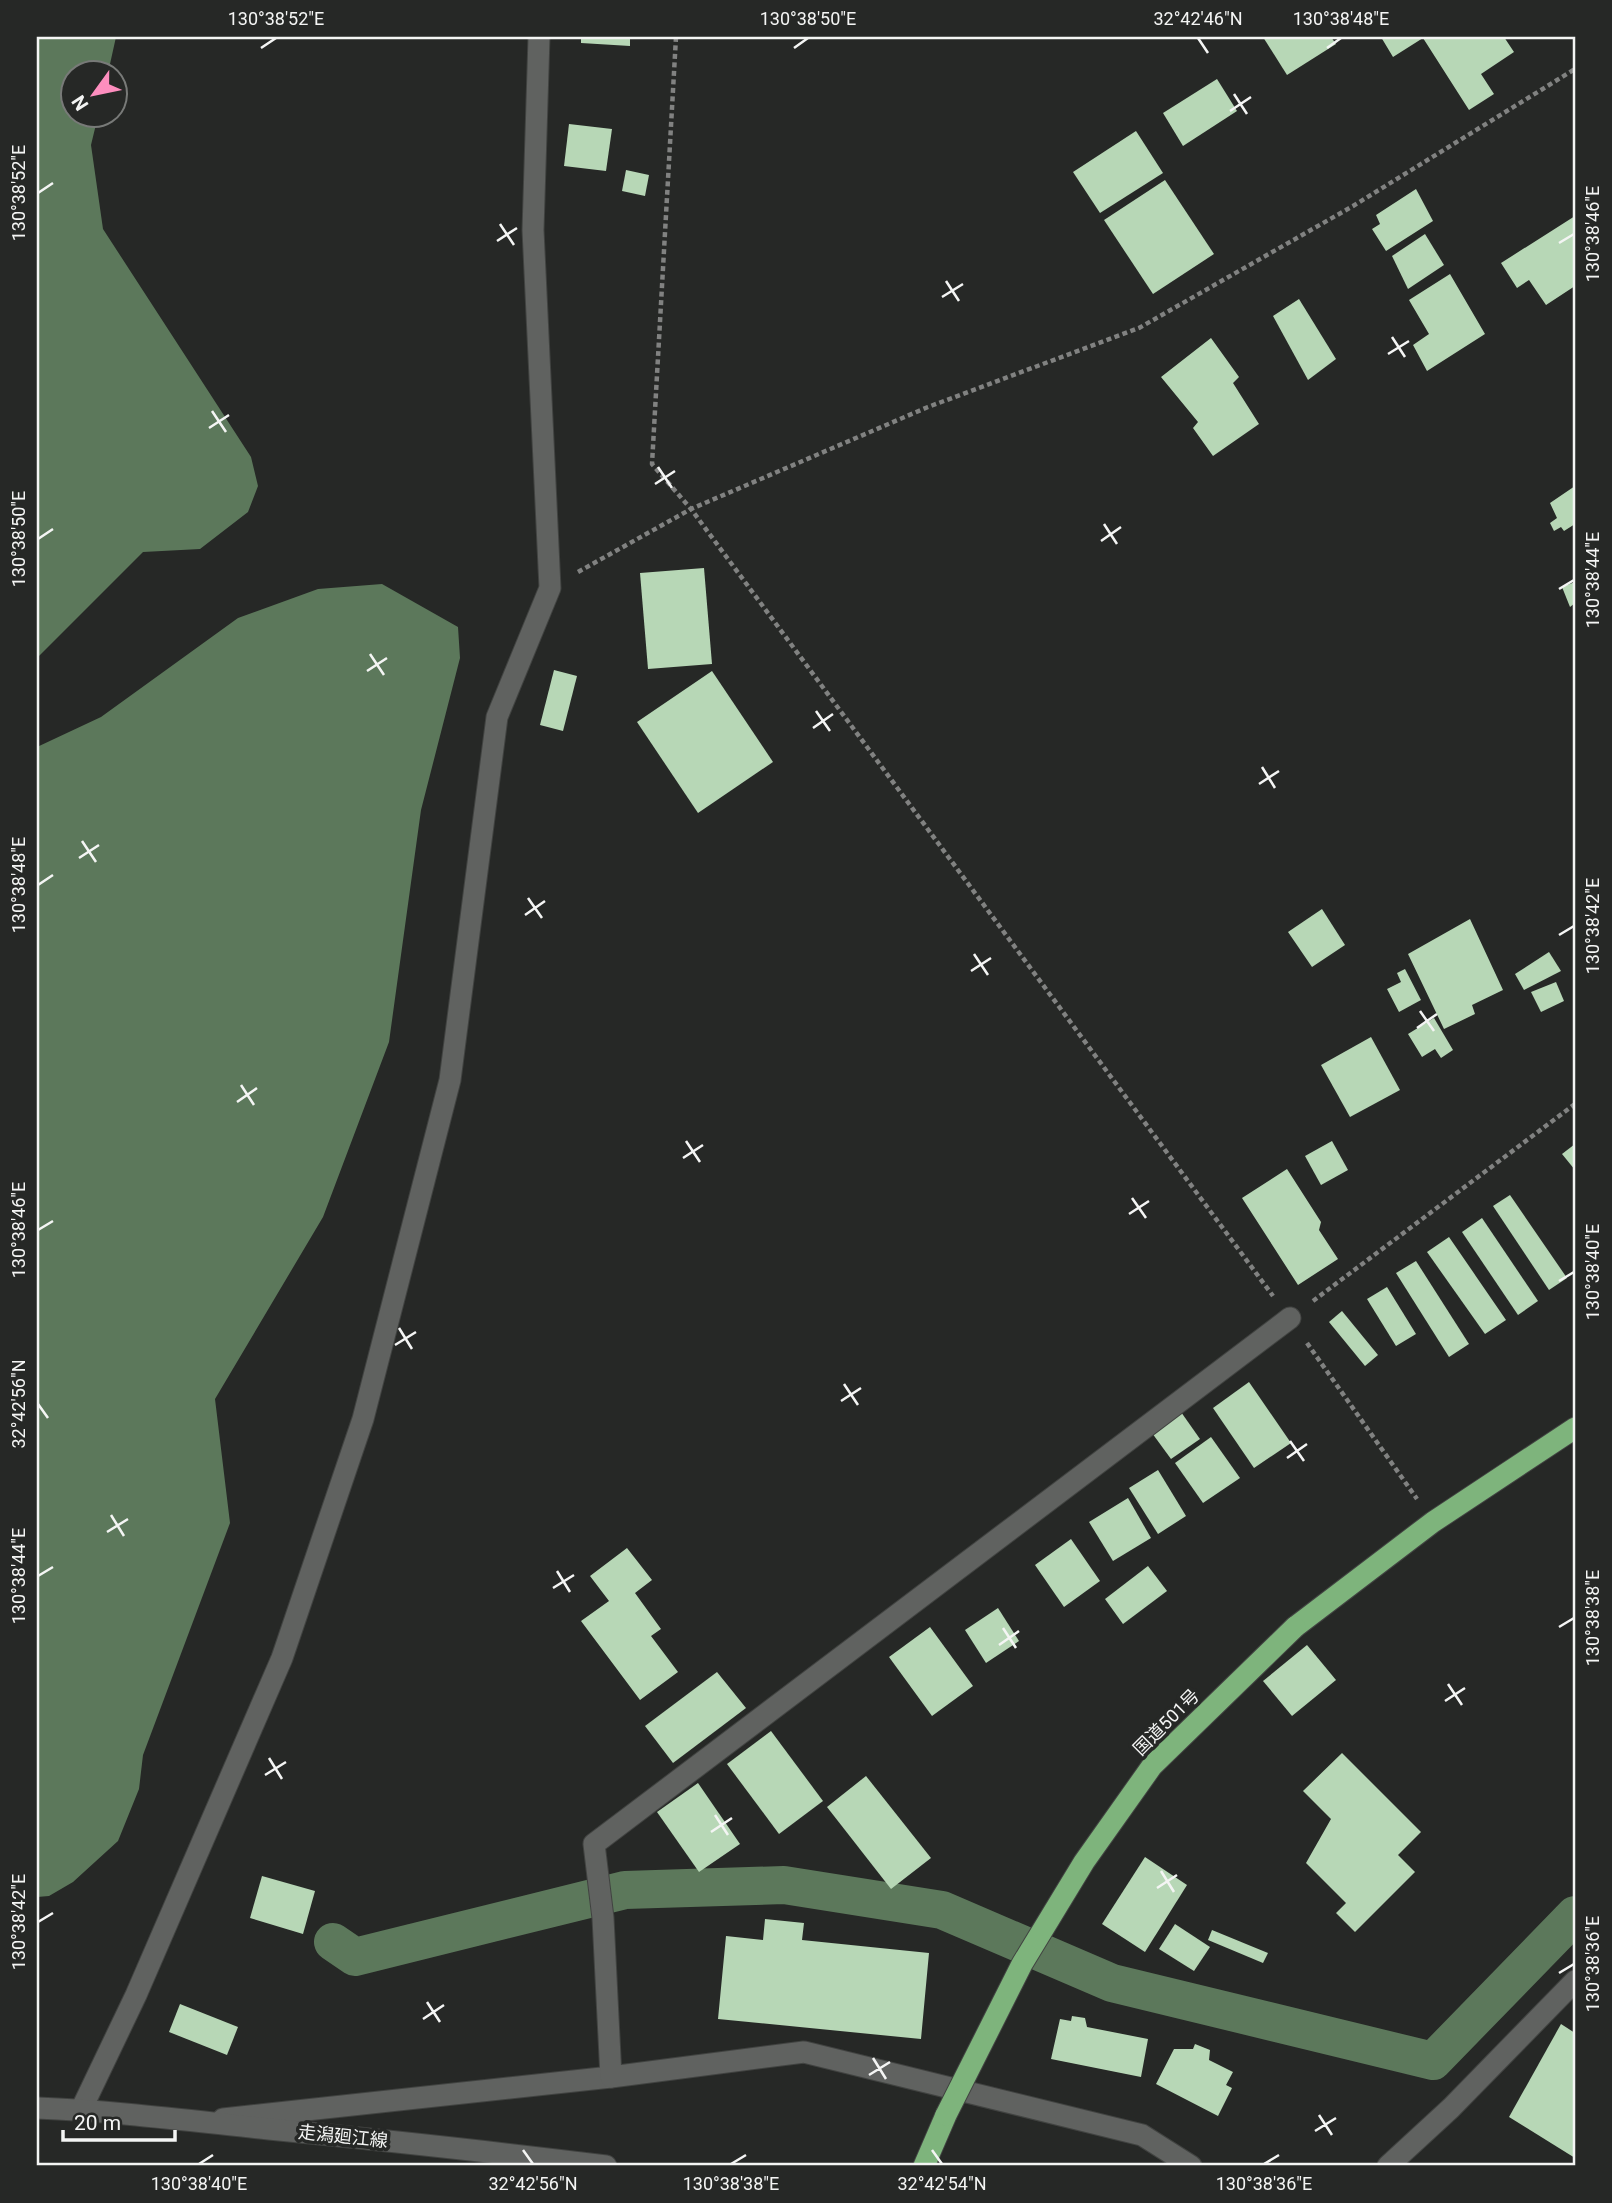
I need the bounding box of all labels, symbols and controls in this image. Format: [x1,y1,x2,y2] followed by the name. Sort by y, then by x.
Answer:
[228,8,324,29] text: 130°38'52"E
[760,8,856,29] text: 130°38'50"E
[1153,8,1243,29] text: 32°42'46"N
[1293,8,1389,29] text: 130°38'48"E
[60,60,130,130] north arrow
[67,91,93,115] text: N
[8,145,29,241] text: 130°38'52"E
[1582,186,1603,282] text: 130°38'46"E
[8,491,29,587] text: 130°38'50"E
[1582,532,1603,628] text: 130°38'44"E
[8,837,29,933] text: 130°38'48"E
[1582,878,1603,974] text: 130°38'42"E
[8,1182,29,1278] text: 130°38'46"E
[1582,1224,1603,1320] text: 130°38'40"E
[8,1359,29,1449] text: 32°42'56"N
[8,1528,29,1624] text: 130°38'44"E
[1582,1570,1603,1666] text: 130°38'38"E
[1129,1685,1203,1759] street label: 国道501号
[8,1874,29,1970] text: 130°38'42"E
[1582,1916,1603,2012] text: 130°38'36"E
[63,2098,175,2142] scale bar
[74,2111,121,2135] text: 20 m
[297,2121,389,2151] street label: 走潟廻江線
[151,2173,247,2194] text: 130°38'40"E
[488,2173,578,2194] text: 32°42'56"N
[683,2173,779,2194] text: 130°38'38"E
[897,2173,987,2194] text: 32°42'54"N
[1216,2173,1312,2194] text: 130°38'36"E

